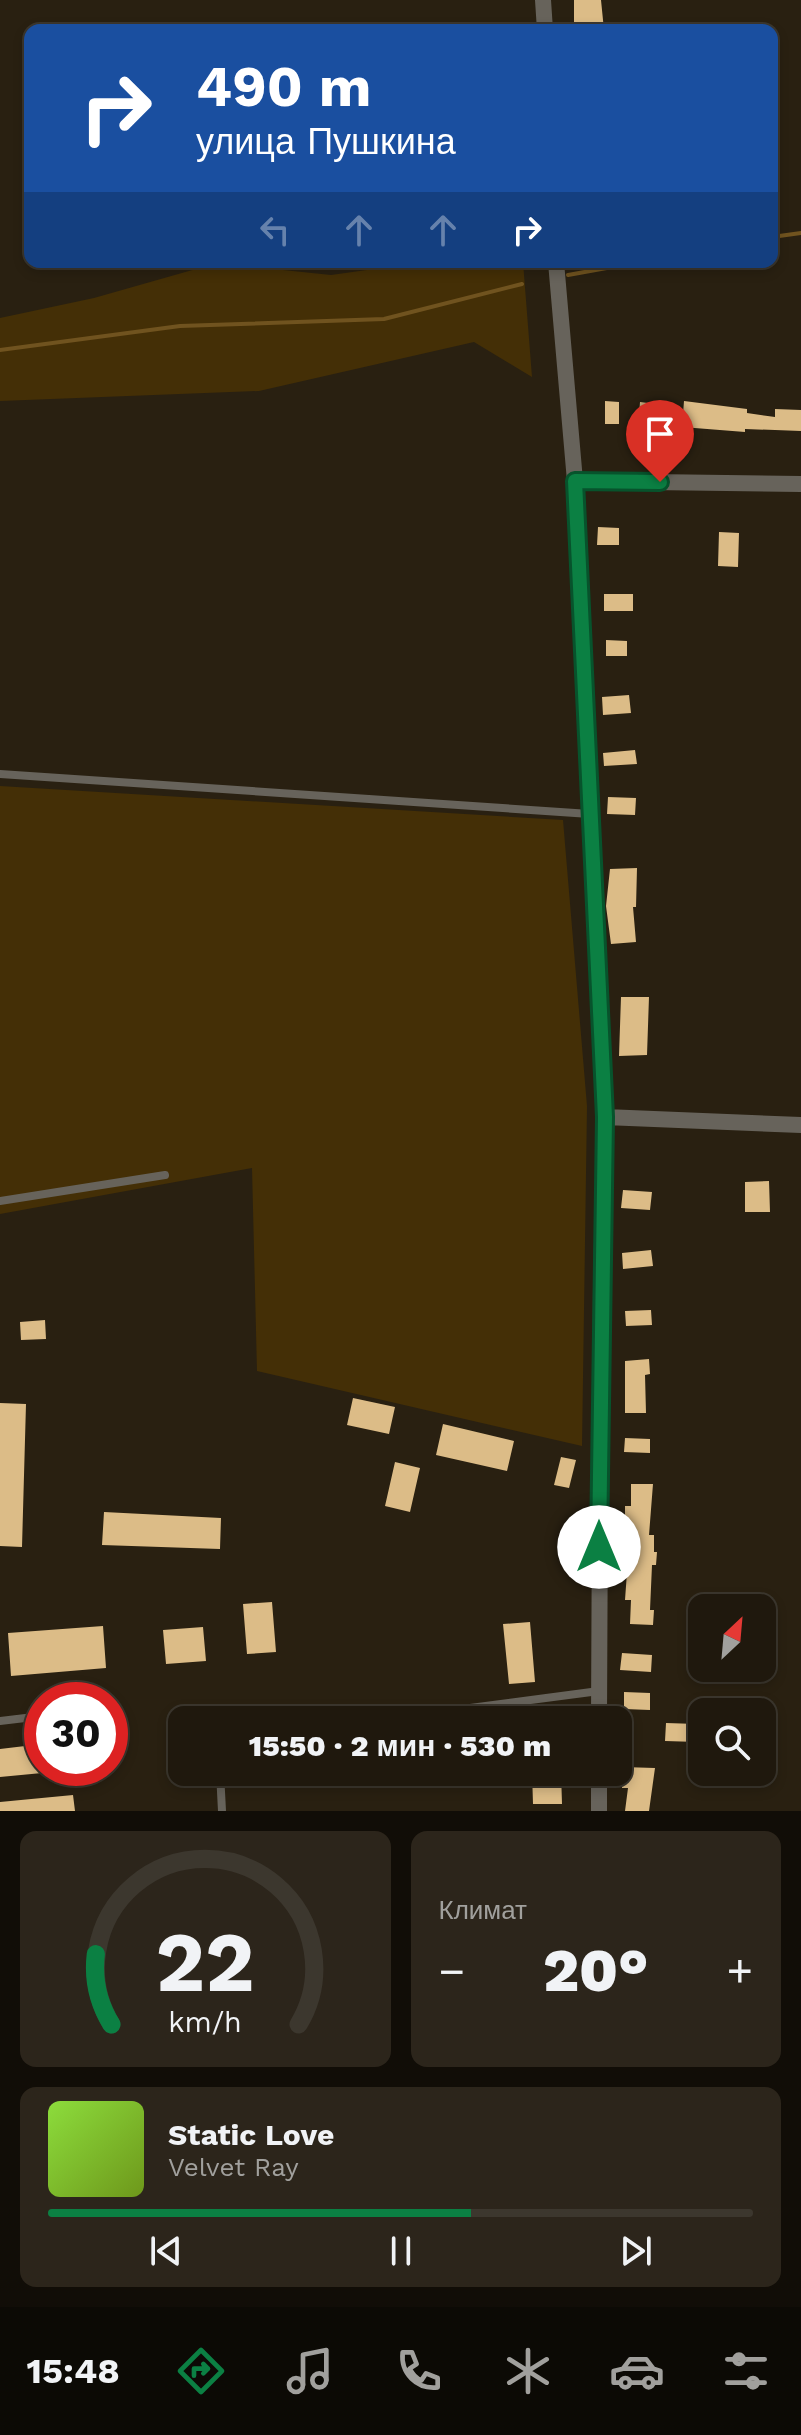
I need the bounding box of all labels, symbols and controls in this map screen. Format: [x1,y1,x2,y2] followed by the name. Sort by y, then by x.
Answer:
[196,54,371,120] text: 490 m
[64,56,168,160] icon: right
[196,121,456,163] text: улица Пушкина
[253,208,297,252] icon: left
[337,208,381,252] icon: ahead
[421,208,465,252] icon: ahead
[505,208,549,252] icon: right
[626,400,694,482] pin
[638,412,682,456] icon: arrive
[557,1505,641,1589] position arrow
[688,1594,776,1682] north arrow
[688,1594,776,1786] map controls
[24,1682,128,1786] speed limit sign: 30
[688,1698,776,1786] button: search
[249,1728,551,1763] text: 15:50 · 2 мин · 530 m
[439,1895,527,1925] text: Климат
[156,1914,255,2011] text: 22
[543,1935,649,2006] text: 20°
[439,1945,465,1997] text: −
[726,1945,753,1997] text: +
[168,2005,242,2039] text: km/h
[168,2117,334,2152] text: Static Love
[168,2152,299,2182] text: Velvet Ray
[144,2229,188,2273] icon: previous
[379,2229,423,2273] icon: pause
[614,2229,658,2273] icon: next
[173,2343,229,2399] icon: directions
[282,2343,338,2399] icon: music
[391,2343,447,2399] icon: phone
[500,2343,556,2399] icon: climate
[609,2343,665,2399] icon: car
[718,2343,774,2399] icon: filters
[27,2350,120,2392] text: 15:48

